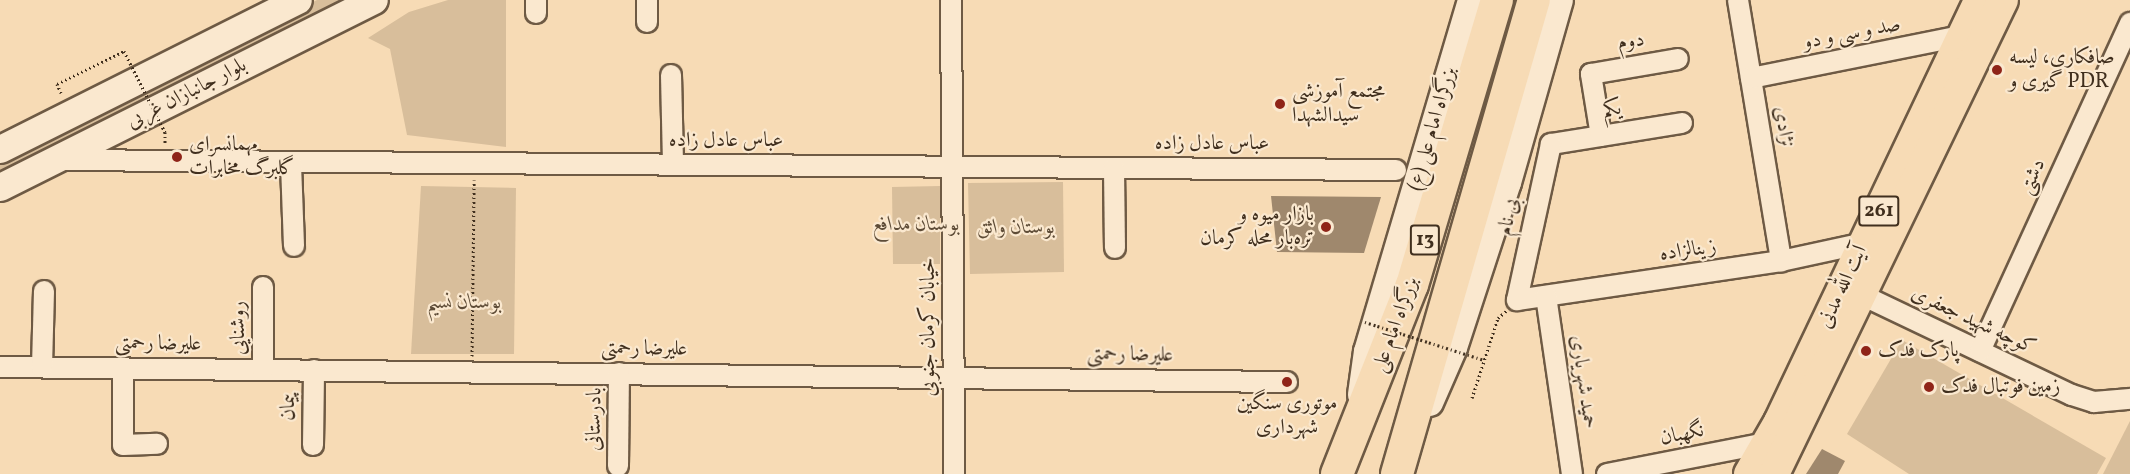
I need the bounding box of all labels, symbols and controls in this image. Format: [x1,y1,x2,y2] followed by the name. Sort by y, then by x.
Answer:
[1801,12,1903,56] street label: صد و سی و دو
[1616,28,1646,56] street label: دوم
[2009,45,2115,95] place label: صافکاری، لیسه گیری و PDR
[123,53,251,135] street label: بلوار جانبازان غربی
[1990,63,2004,77] marker: صافکاری، لیسه گیری و PDR
[1403,64,1463,194] street label: بزرگراه امام علی (ع)
[1292,79,1385,129] place label: مجتمع آموزشی سیدالشهدا
[1601,96,1623,124] street label: یکم
[1273,97,1287,111] marker: مجتمع آموزشی سیدالشهدا
[1767,105,1799,149] street label: نژادی
[669,128,783,154] street label: عباس عادل زاده
[1155,131,1269,157] street label: عباس عادل زاده
[189,132,295,182] place label: مهمانسرای گلبرگ مخابرات
[170,150,184,164] marker: مهمانسرای گلبرگ مخابرات
[2014,155,2052,199] street label: دشتی
[1858,194,1900,228] road number: 261
[1493,196,1525,238] street label: بی نام
[1200,202,1314,252] place label: بازار میوه و تره‌بار محله کرمان
[872,212,960,238] park label: بوستان مدافع
[977,215,1055,241] park label: بوستان واثق
[1319,220,1333,234] marker: بازار میوه و تره‌بار محله کرمان
[1408,223,1442,257] road number: 13
[1658,235,1718,267] street label: زینالزاده
[1813,241,1873,333] street label: آیت الله مدنی
[916,258,942,396] street label: خیابان کرمان جنوبی
[1367,274,1425,376] street label: بزرگراه امام علی
[1907,281,2039,361] street label: کوچه شهید جعفری
[426,290,502,316] park label: بوستان نسیم
[226,301,252,355] street label: روشنایی
[115,331,201,357] street label: علیرضا رحمتی
[1564,333,1602,431] street label: حمید شهریاری
[601,336,687,362] street label: علیرضا رحمتی
[1878,338,1959,364] place label: پارک فدک
[1087,342,1173,368] street label: علیرضا رحمتی
[1859,344,1873,358] marker: پارک فدک
[1941,374,2060,400] place label: زمین فوتبال فدک
[1280,375,1294,389] marker: موتوری سنگین شهرداری
[1922,380,1936,394] marker: زمین فوتبال فدک
[582,387,608,451] street label: بادرستانی
[1237,391,1337,441] place label: موتوری سنگین شهرداری
[276,393,302,421] street label: پیمان
[1658,418,1706,452] street label: نگهبان

